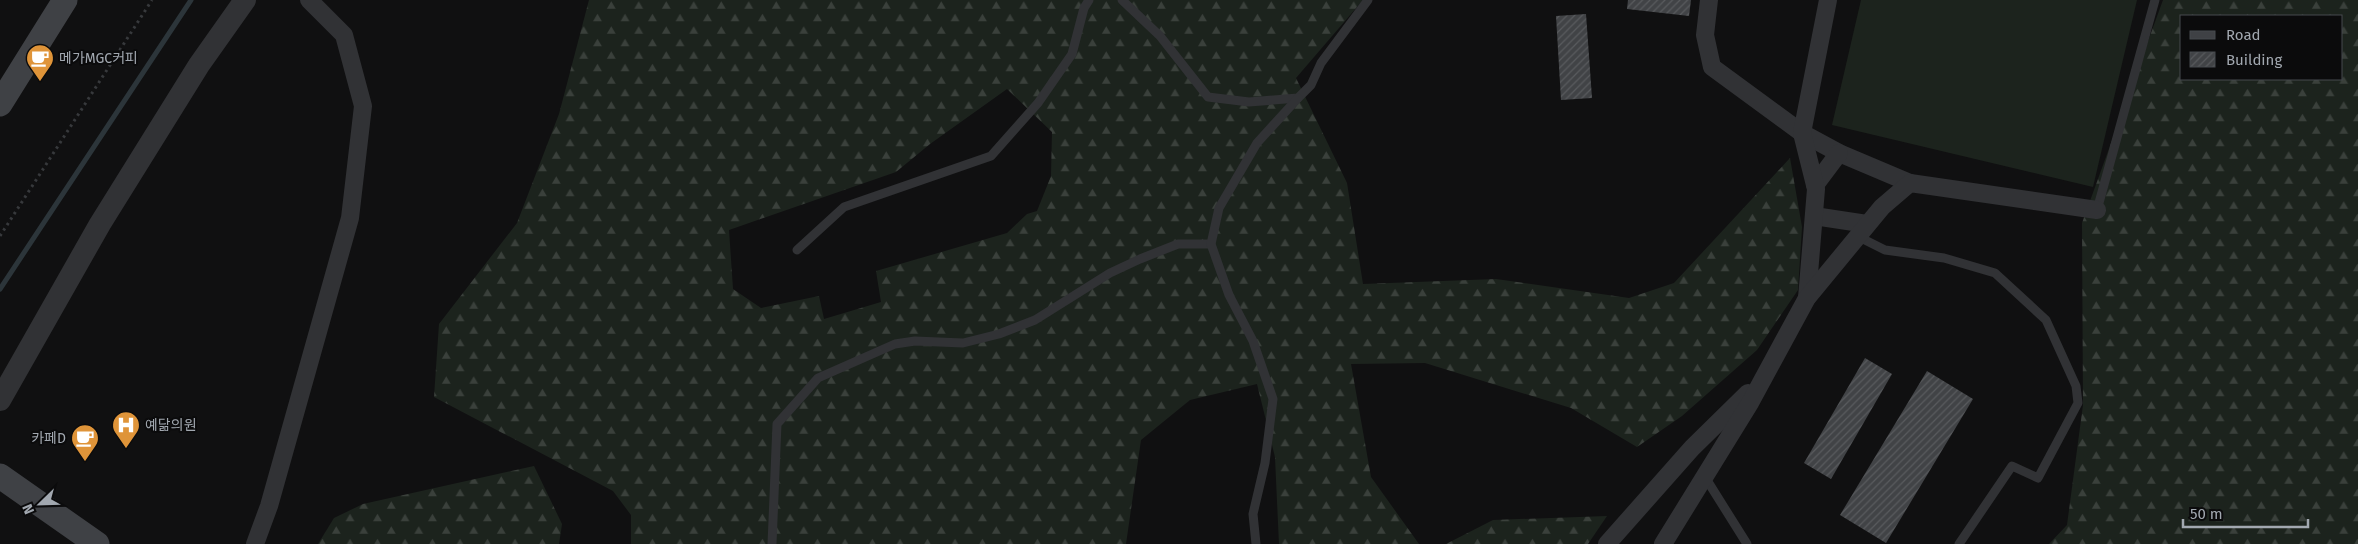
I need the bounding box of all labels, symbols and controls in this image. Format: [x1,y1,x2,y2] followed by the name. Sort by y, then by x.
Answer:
[2180,15,2343,80] legend
[2226,26,2261,44] text: Road
[25,43,55,82] cafe icon: 메가MGC커피
[59,50,138,67] place label: 메가MGC커피
[2226,51,2282,69] text: Building
[111,410,141,449] hospital icon: 예닮의원
[145,417,197,434] place label: 예닮의원
[70,423,100,462] cafe icon: 카페D
[31,430,66,447] place label: 카페D
[15,479,65,529] north arrow
[2183,496,2308,528] scale bar
[19,501,38,516] text: N
[2190,505,2223,523] text: 50 m

